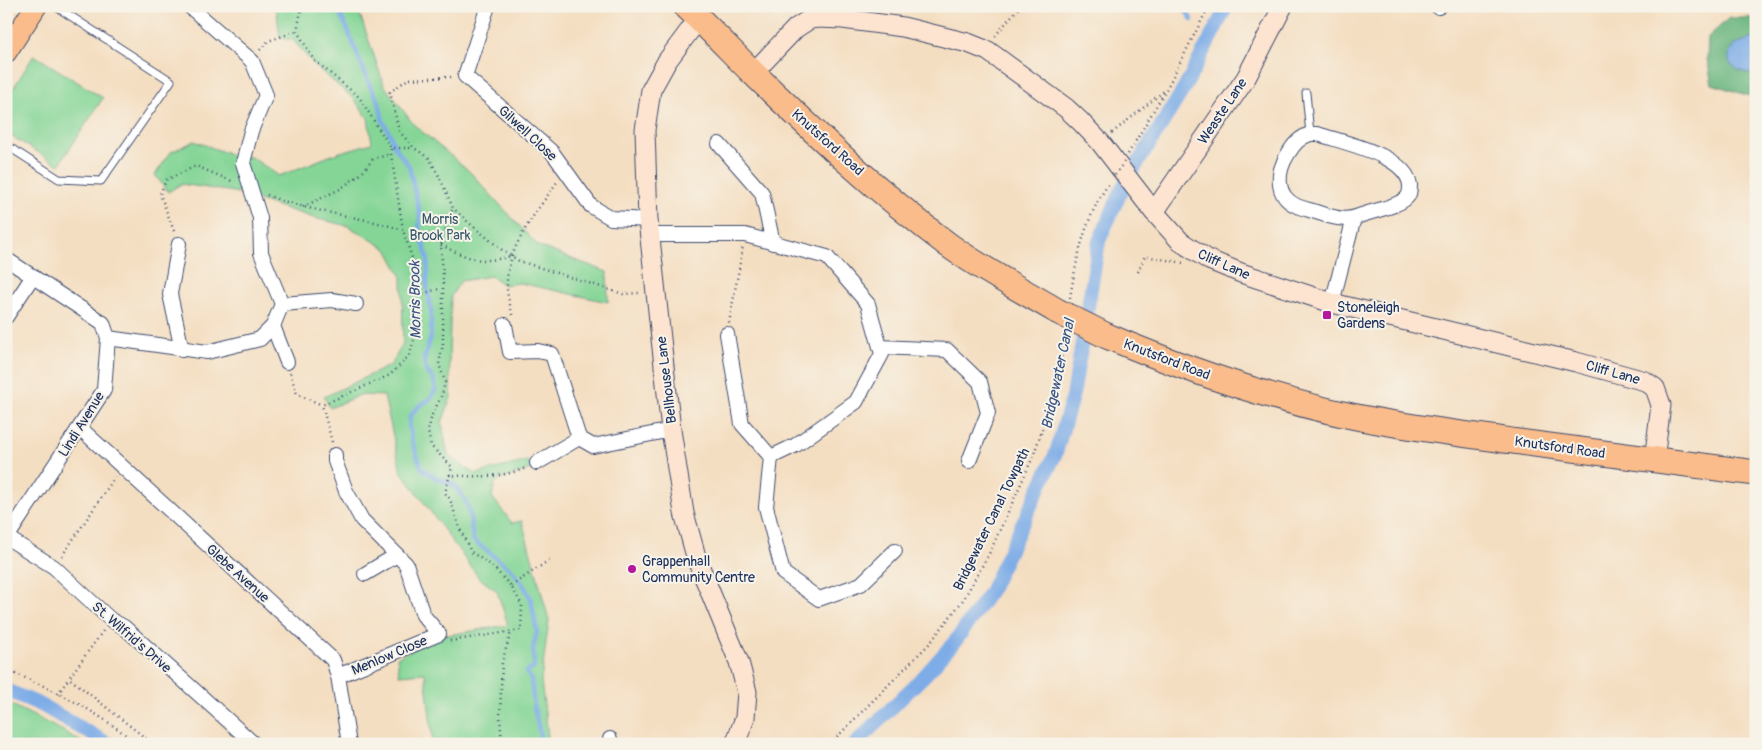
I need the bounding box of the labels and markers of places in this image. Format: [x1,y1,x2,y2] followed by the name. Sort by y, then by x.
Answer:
[1337,299,1399,332] place label: Stoneleigh Gardens
[1321,309,1333,321] marker: Stoneleigh Gardens
[642,553,755,586] place label: Grappenhall Community Centre
[626,563,638,575] marker: Grappenhall Community Centre

